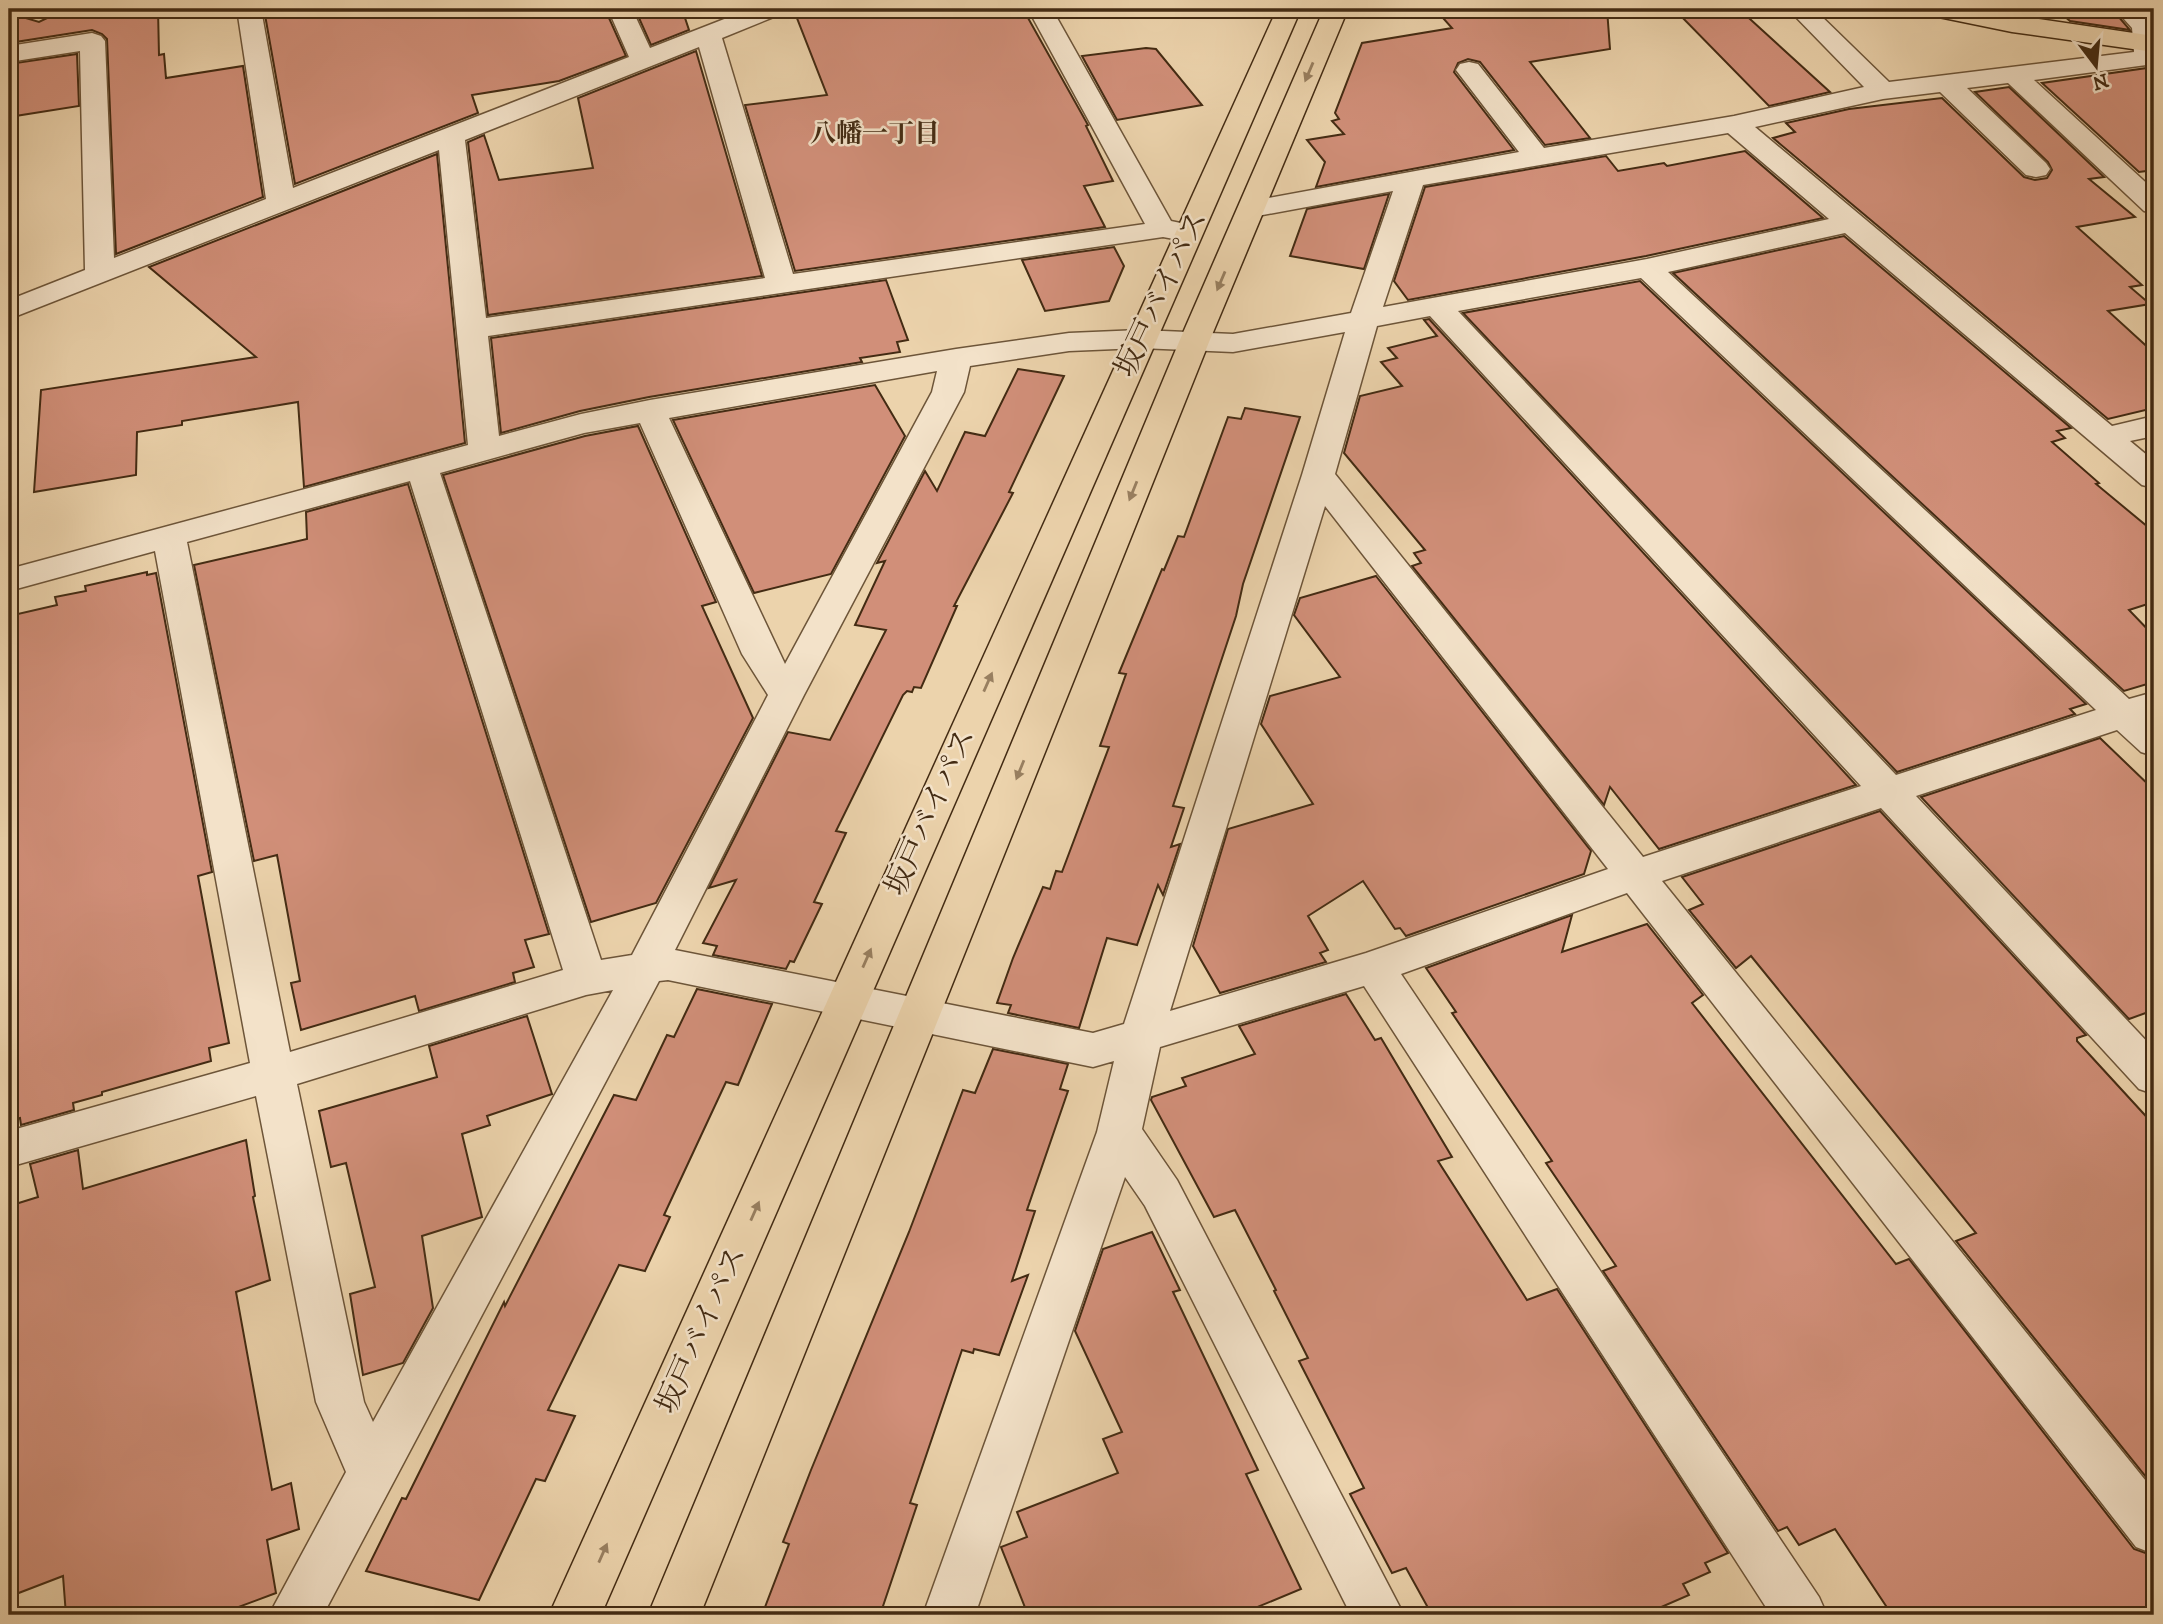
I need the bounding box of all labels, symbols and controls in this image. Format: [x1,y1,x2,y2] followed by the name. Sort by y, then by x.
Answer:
[2062,32,2132,102] north arrow
[1303,61,1314,82] one-way arrow
[2089,68,2111,94] text: N
[810,118,940,151] district label: 八幡一丁目
[1107,205,1217,383] street label: 坂戸バイパス
[1215,271,1226,292] one-way arrow
[1128,481,1139,502] one-way arrow
[983,672,994,693] one-way arrow
[878,723,984,901] street label: 坂戸バイパス
[1014,760,1025,781] one-way arrow
[861,948,873,968] one-way arrow
[750,1200,761,1221] one-way arrow
[649,1241,755,1419] street label: 坂戸バイパス
[597,1543,609,1563] one-way arrow

